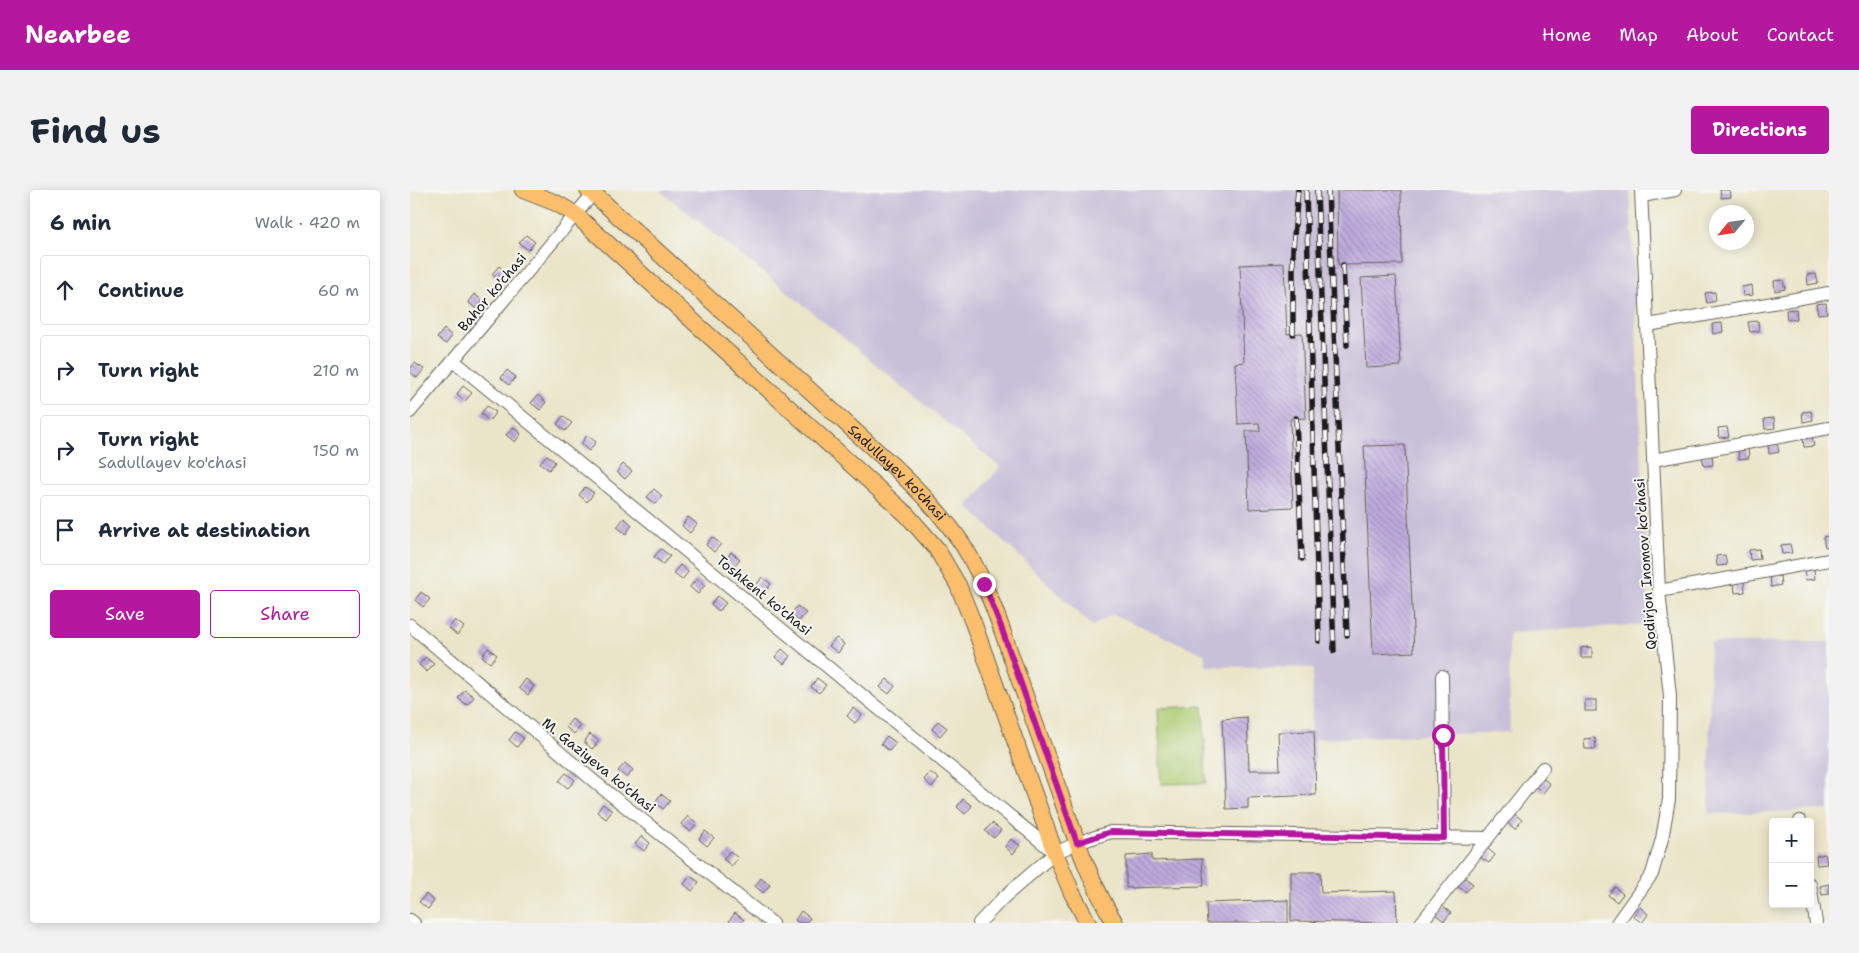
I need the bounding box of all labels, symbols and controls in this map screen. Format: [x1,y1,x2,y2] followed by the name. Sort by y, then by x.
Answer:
[25,19,131,51] text: Nearbee
[1542,23,1591,47] text: Home
[1619,23,1658,47] text: Map
[1686,23,1739,47] text: About
[1767,23,1834,47] text: Contact
[1691,106,1829,154] button: Directions
[30,107,161,154] text: Find us
[1709,205,1754,250] north arrow
[50,209,111,237] text: 6 min
[255,212,360,233] text: Walk · 420 m
[454,249,530,335] street label: Bahor ko'chasi
[51,276,79,304] icon: ahead
[98,278,184,303] text: Continue
[318,280,359,301] text: 60 m
[51,356,79,384] icon: right
[98,358,199,383] text: Turn right
[312,360,359,381] text: 210 m
[844,421,950,524] street label: Sadullayev ko'chasi
[98,427,199,452] text: Turn right
[51,436,79,464] icon: right
[312,440,359,461] text: 150 m
[98,452,247,473] text: Sadullayev ko'chasi
[1630,477,1660,651] street label: Qodirjon Inomov ko'chasi
[51,516,79,544] icon: arrive
[98,518,310,543] text: Arrive at destination
[713,551,815,639] street label: Toshkent ko'chasi
[973,573,996,596] route end
[50,590,200,638] button: Save
[210,590,360,638] button: Share
[538,714,660,816] street label: M. Gaziyeva ko'chasi
[1432,724,1455,747] route start
[1769,818,1814,908] map controls
[1769,818,1814,863] button: +
[1769,863,1814,908] button: −

